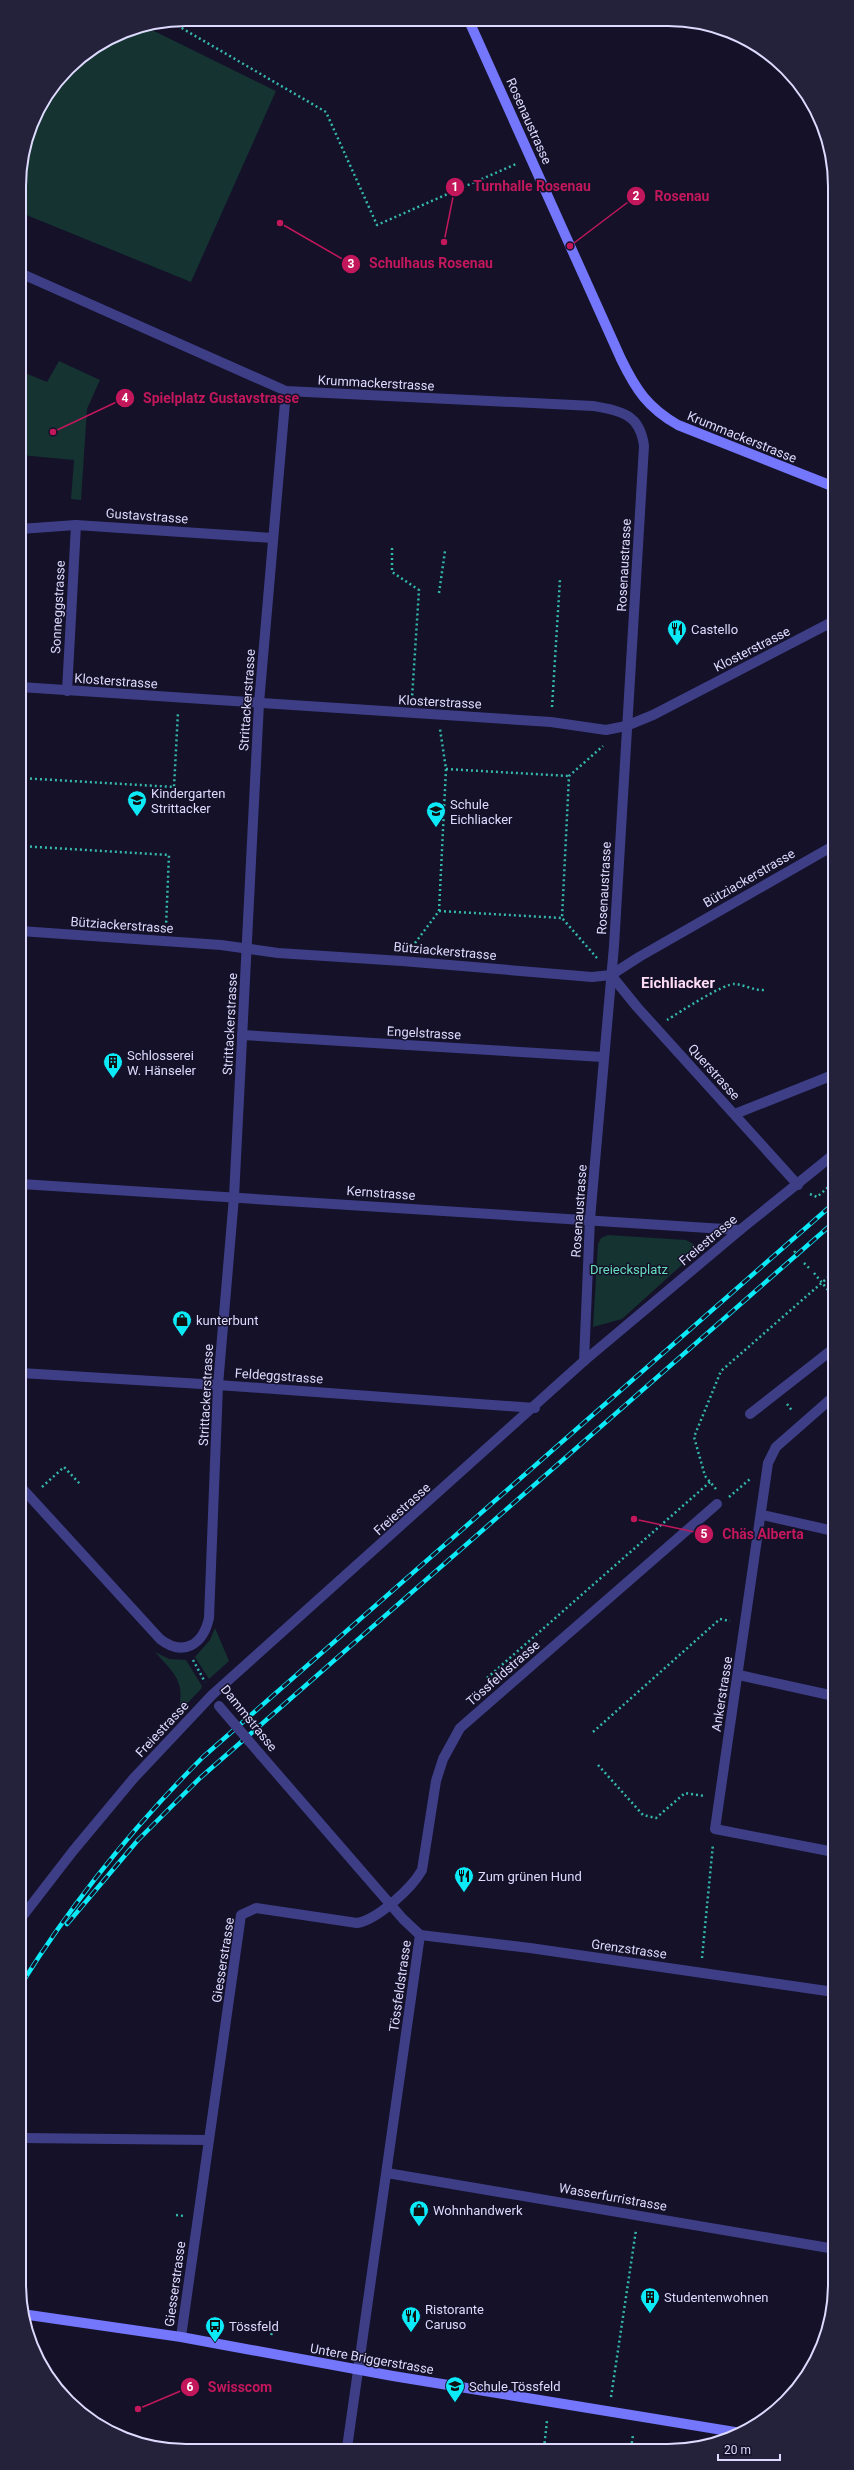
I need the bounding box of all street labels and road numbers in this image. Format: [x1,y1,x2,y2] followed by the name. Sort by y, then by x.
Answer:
[503,75,555,167] street label: Rosenaustrasse
[317,372,435,394] street label: Krummackerstrasse
[685,408,799,466] street label: Krummackerstrasse
[105,506,189,526] street label: Gustavstrasse
[614,518,634,612] street label: Rosenaustrasse
[48,560,68,654] street label: Sonneggstrasse
[711,623,793,675] street label: Klosterstrasse
[236,648,258,751] street label: Strittackerstrasse
[74,671,158,691] street label: Klosterstrasse
[398,692,482,712] street label: Klosterstrasse
[594,841,614,935] street label: Rosenaustrasse
[701,846,798,910] street label: Bütziackerstrasse
[70,914,174,936] street label: Bütziackerstrasse
[393,939,497,963] street label: Bütziackerstrasse
[220,972,240,1075] street label: Strittackerstrasse
[386,1024,462,1042] street label: Engelstrasse
[685,1041,743,1103] street label: Querstrasse
[568,1164,590,1258] street label: Rosenaustrasse
[346,1183,416,1203] street label: Kernstrasse
[676,1211,740,1268] street label: Freiestrasse
[196,1343,216,1446] street label: Strittackerstrasse
[234,1365,324,1387] street label: Feldeggstrasse
[371,1480,433,1538] street label: Freiestrasse
[463,1637,543,1709] street label: Tössfeldstrasse
[709,1655,735,1733] street label: Ankerstrasse
[218,1682,280,1754] street label: Dammstrasse
[132,1698,192,1760] street label: Freiestrasse
[209,1916,237,2004] street label: Giesserstrasse
[590,1936,668,1962] street label: Grenzstrasse
[386,1939,414,2033] street label: Tössfeldstrasse
[558,2180,668,2214] street label: Wasserfurristrasse
[162,2240,188,2328] street label: Giesserstrasse
[309,2341,435,2377] street label: Untere Briggerstrasse

